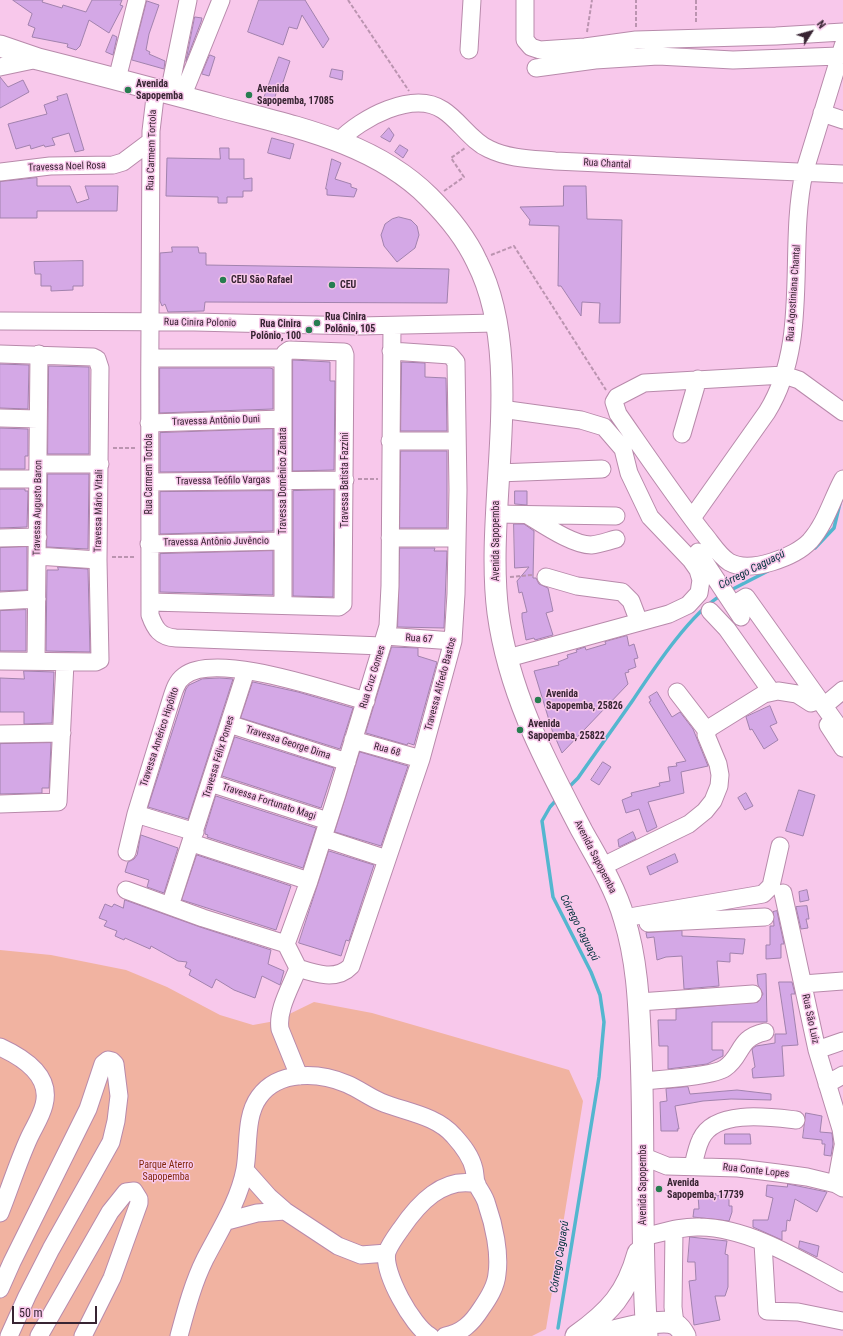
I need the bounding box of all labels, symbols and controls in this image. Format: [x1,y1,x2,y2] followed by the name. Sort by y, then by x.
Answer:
[791,12,831,52] north arrow
[814,18,828,31] text: N
[136,78,183,102] place label: Avenida Sapopemba
[257,83,334,106] place label: Avenida Sapopemba, 17085
[123,85,133,95] marker: Avenida Sapopemba
[244,90,254,100] marker: Avenida Sapopemba, 17085
[145,109,159,191] street label: Rua Carmem Tortola
[583,157,631,171] street label: Rua Chantal
[28,160,106,174] street label: Travessa Noel Rosa
[785,244,803,342] street label: Rua Agostiniana Chantal
[231,274,293,286] place label: CEU São Rafael
[218,275,228,285] marker: CEU São Rafael
[340,279,356,291] place label: CEU
[327,280,337,290] marker: CEU
[325,311,375,334] place label: Rua Cinira Polônio, 105
[164,316,236,330] street label: Rua Cinira Polonio
[251,318,301,342] place label: Rua Cinira Polônio, 100
[312,318,322,328] marker: Rua Cinira Polônio, 105
[304,325,314,335] marker: Rua Cinira Polônio, 100
[172,413,260,429] street label: Travessa Antônio Duni
[277,428,289,534] street label: Travessa Domênico Zanata
[339,432,351,528] street label: Travessa Batista Fazzini
[143,434,155,514] street label: Rua Carmem Tortola
[31,460,45,556] street label: Travessa Augusto Baron
[92,470,106,552] street label: Travessa Mário Vitali
[176,474,270,488] street label: Travessa Teófilo Vargas
[490,501,502,581] street label: Avenida Sapopemba
[163,535,269,549] street label: Travessa Antônio Juvêncio
[717,548,787,592] water label: Córrego Caguaçú
[405,632,433,646] street label: Rua 67
[423,636,459,732] street label: Travessa Alfredo Bastos
[358,644,388,710] street label: Rua Cruz Gomes
[138,686,182,788] street label: Travessa Américo Hipólito
[546,688,623,712] place label: Avenida Sapopemba, 25826
[533,695,543,705] marker: Avenida Sapopemba, 25826
[201,714,237,800] street label: Travessa Félix Pomes
[528,718,605,742] place label: Avenida Sapopemba, 25822
[244,724,332,762] street label: Travessa George Dima
[515,725,525,735] marker: Avenida Sapopemba, 25822
[372,741,402,759] street label: Rua 68
[221,781,317,823] street label: Travessa Fortunato Magi
[571,818,619,896] street label: Avenida Sapopemba
[557,893,601,963] water label: Córrego Caguaçú
[799,993,821,1045] street label: Rua São Luiz
[637,1145,649,1225] street label: Avenida Sapopemba
[139,1159,193,1182] park label: Parque Aterro Sapopemba
[722,1162,790,1180] street label: Rua Conte Lopes
[667,1177,744,1200] place label: Avenida Sapopemba, 17739
[654,1184,664,1194] marker: Avenida Sapopemba, 17739
[548,1220,572,1294] water label: Córrego Caguaçú
[14,1298,99,1324] scale bar
[19,1306,43,1320] text: 50 m

